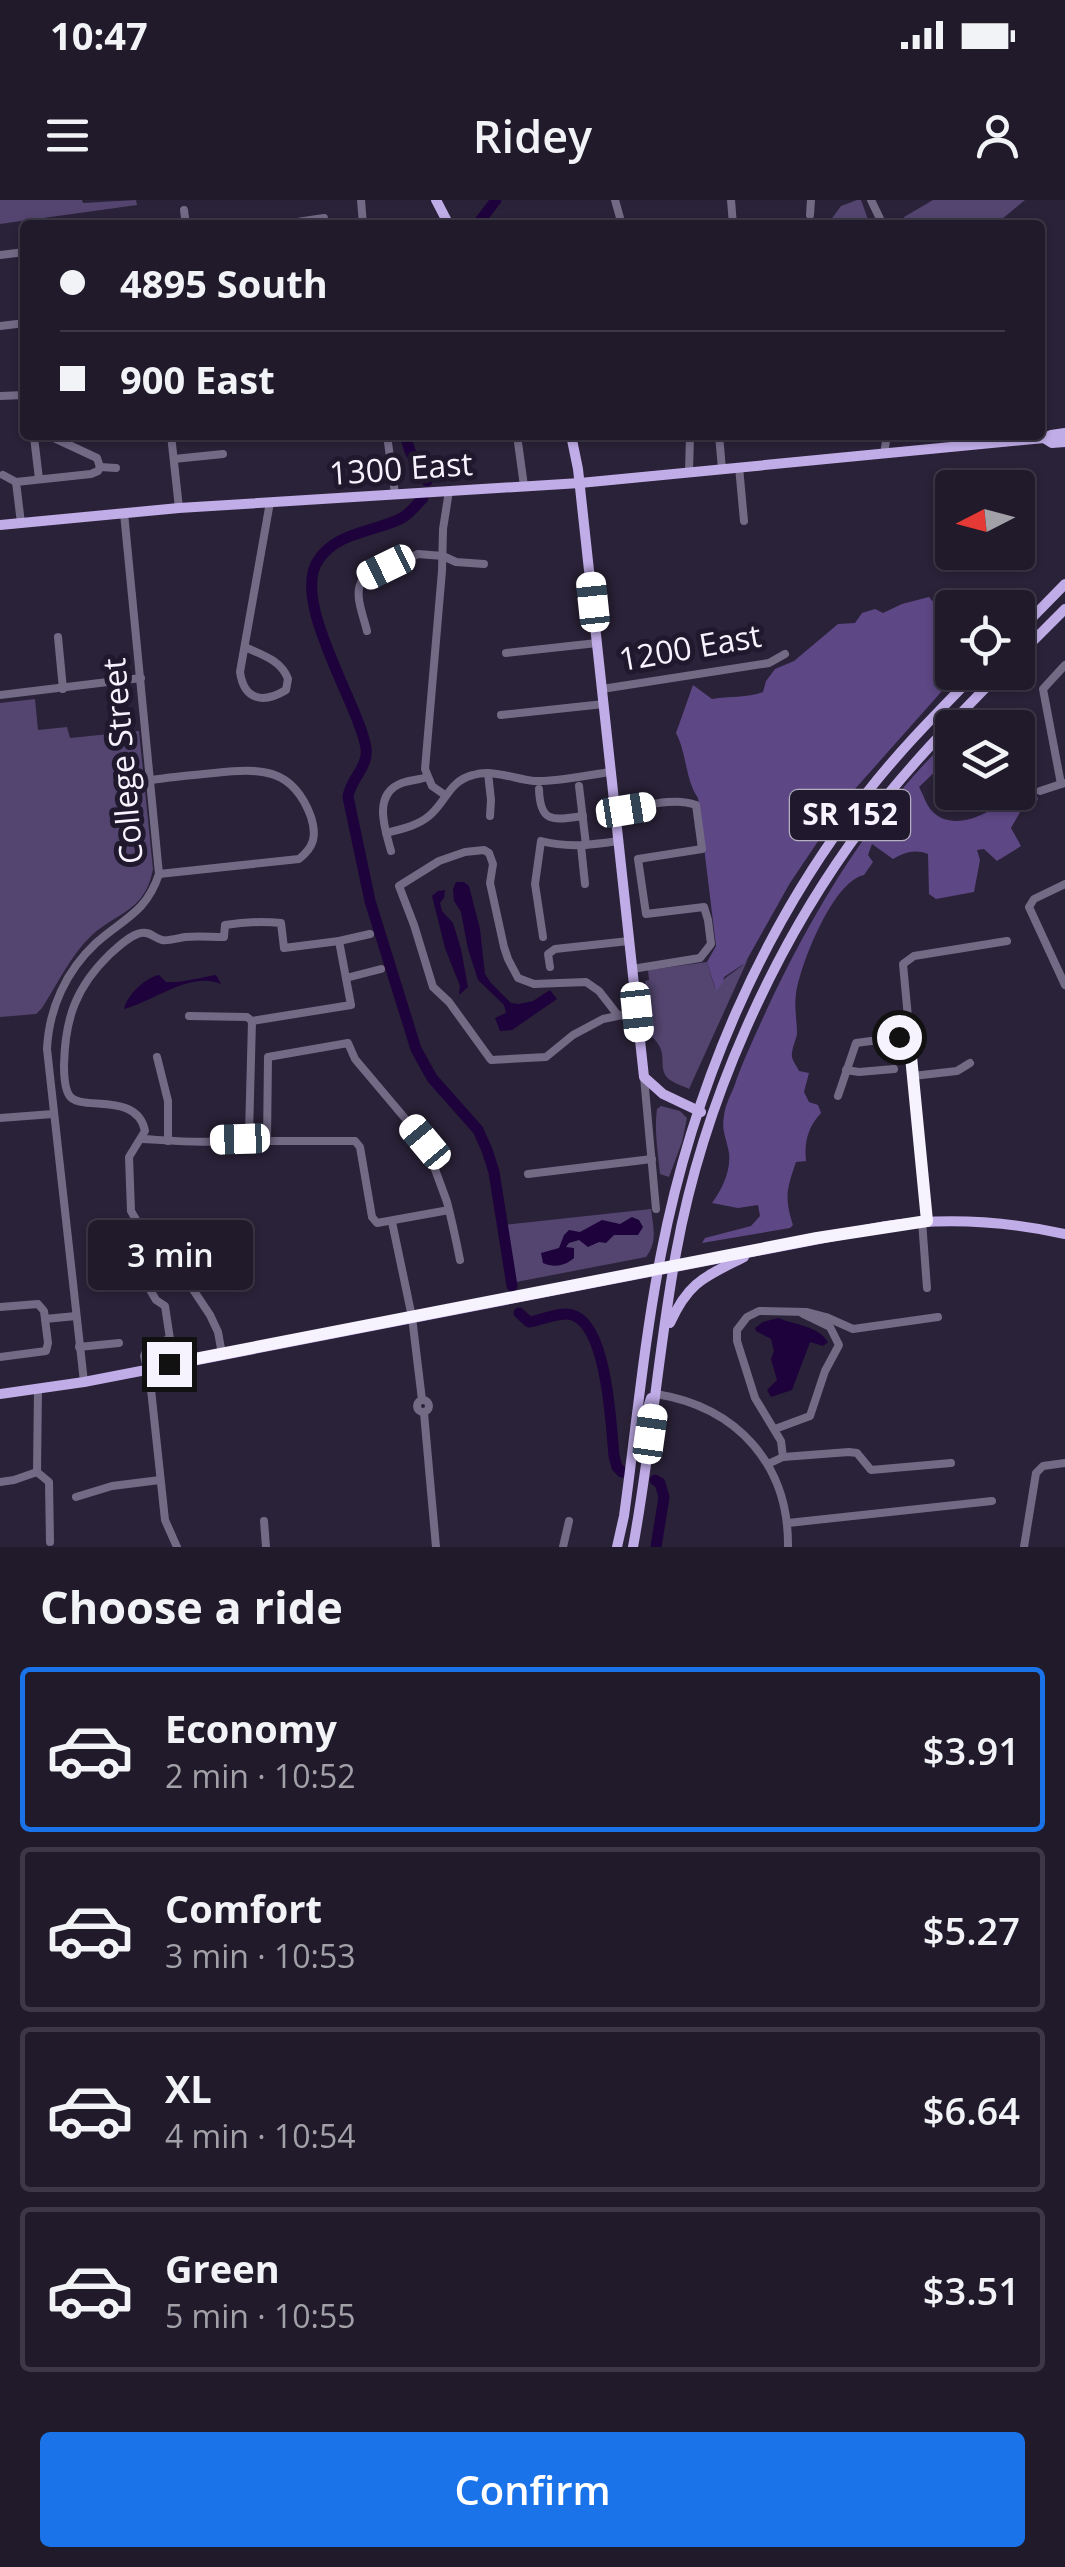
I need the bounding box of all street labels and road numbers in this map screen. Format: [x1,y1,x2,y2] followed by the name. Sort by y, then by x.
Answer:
[328,441,474,494] street label: 1300 East
[615,613,764,680] street label: 1200 East
[91,656,152,866] street label: College Street
[790,790,910,840] road number: SR 152

